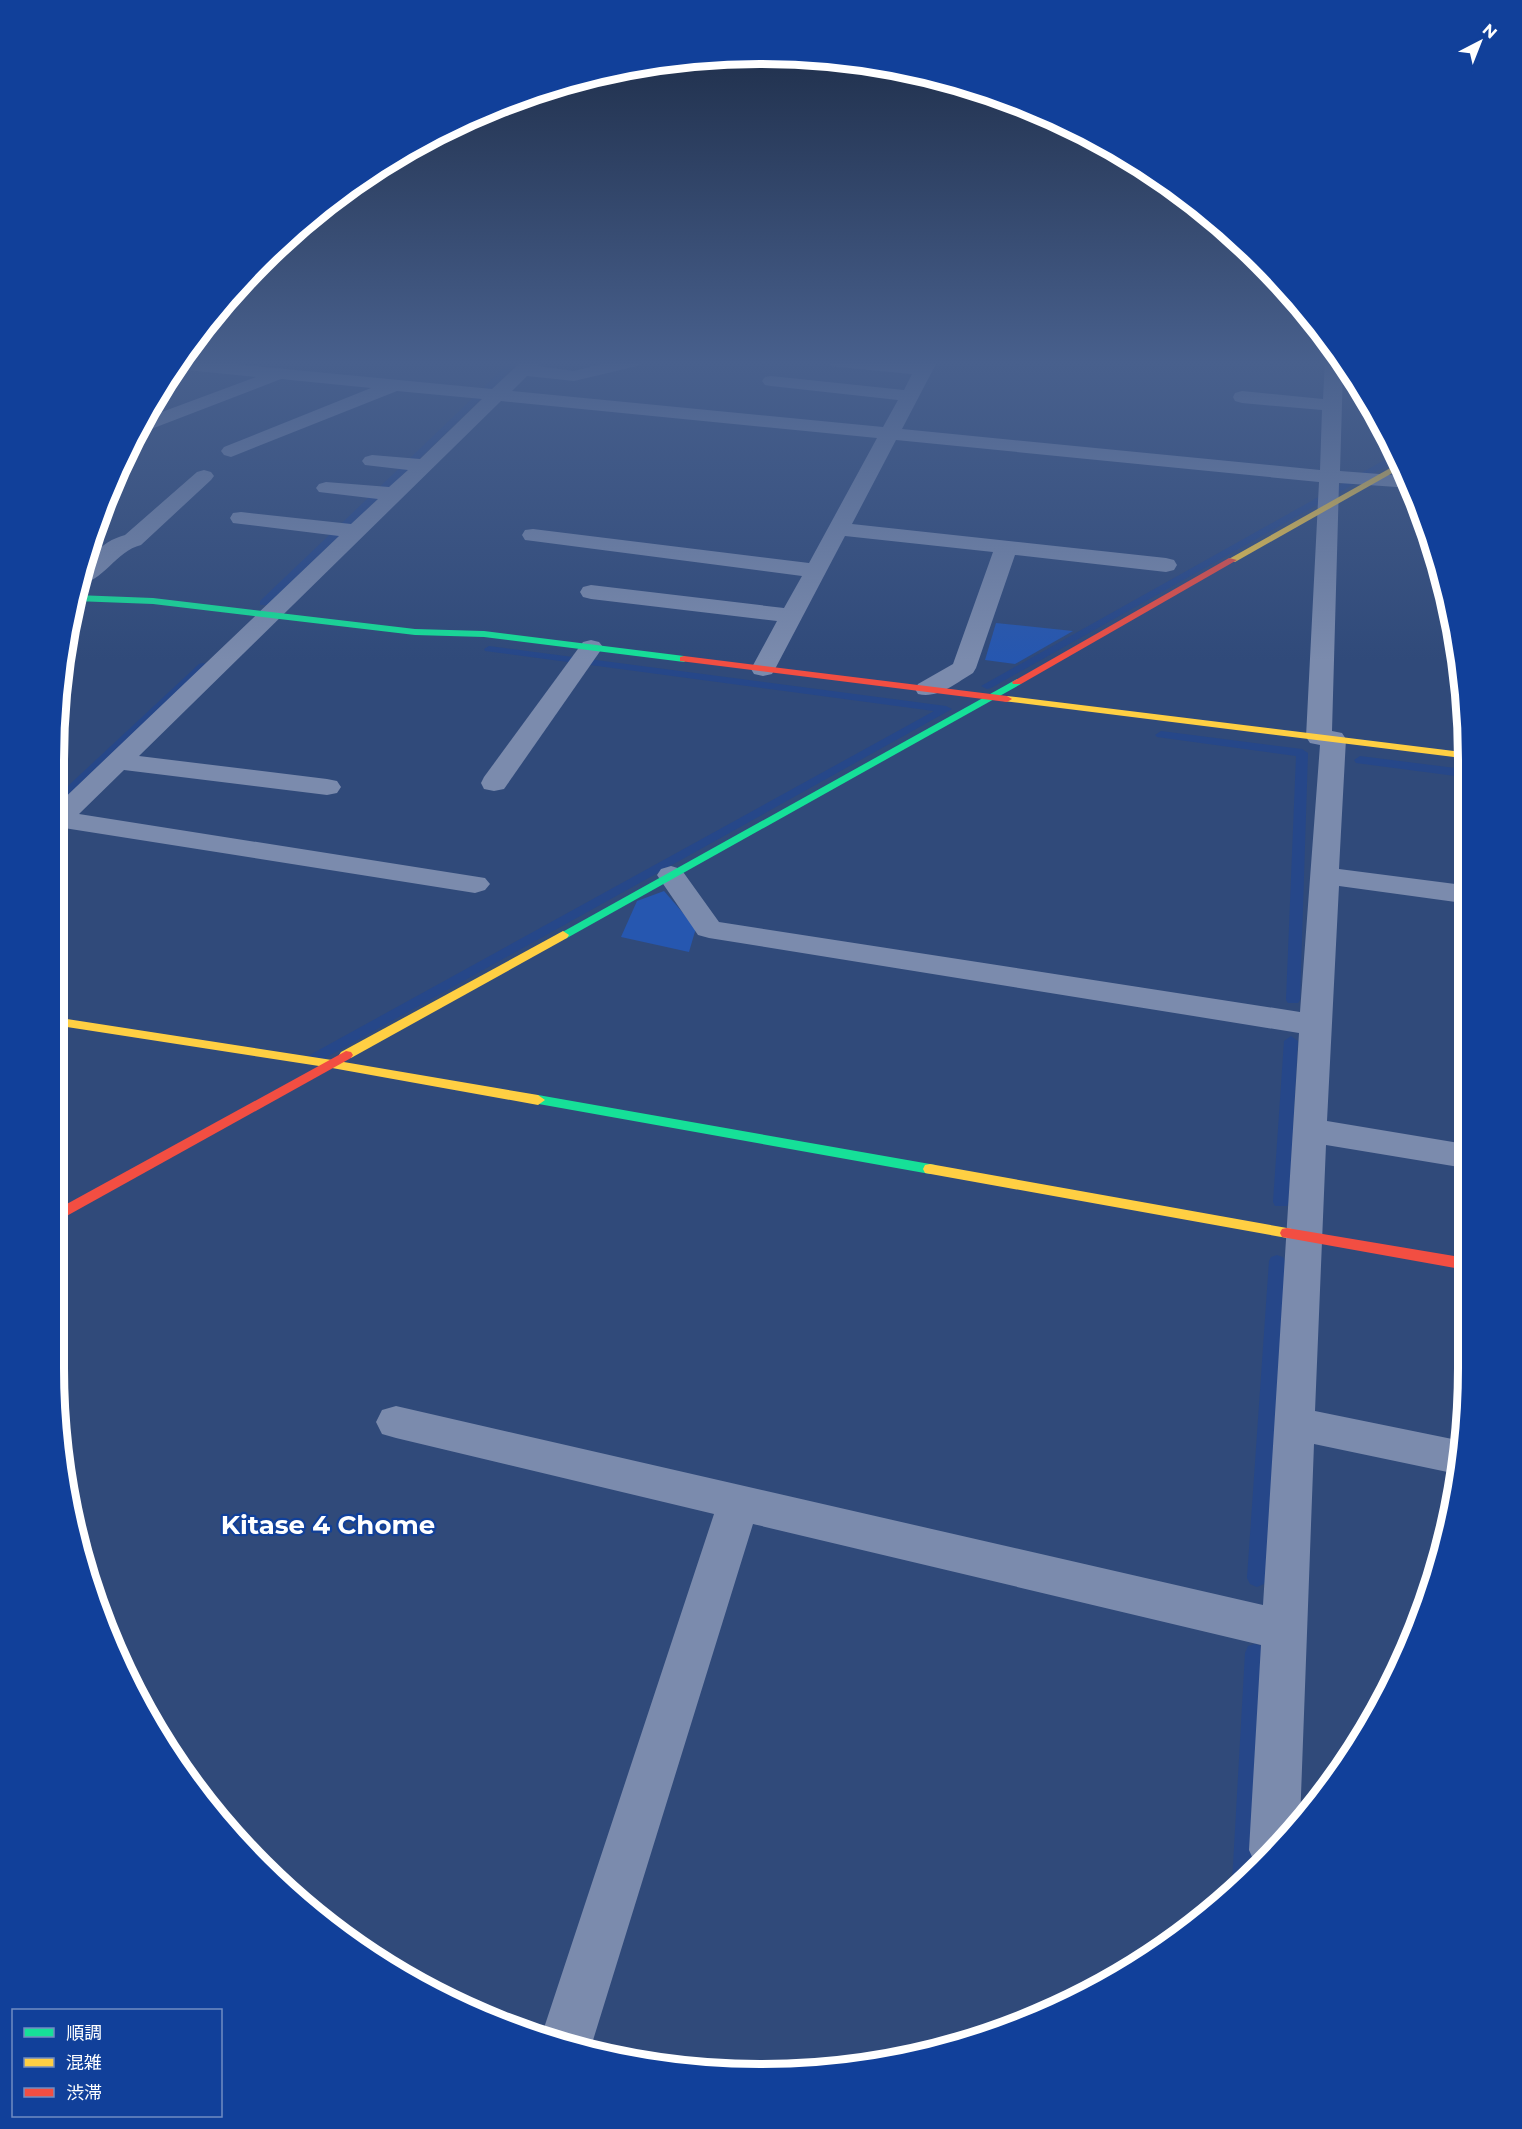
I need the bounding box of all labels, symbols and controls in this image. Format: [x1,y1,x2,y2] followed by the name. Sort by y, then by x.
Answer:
[1450,12,1510,72] north arrow
[1479,20,1501,43] text: N
[221,1509,435,1541] district label: Kitase 4 Chome
[12,2009,222,2117] legend
[66,2022,102,2044] text: 順調
[66,2052,102,2074] text: 混雑
[66,2082,102,2104] text: 渋滞

